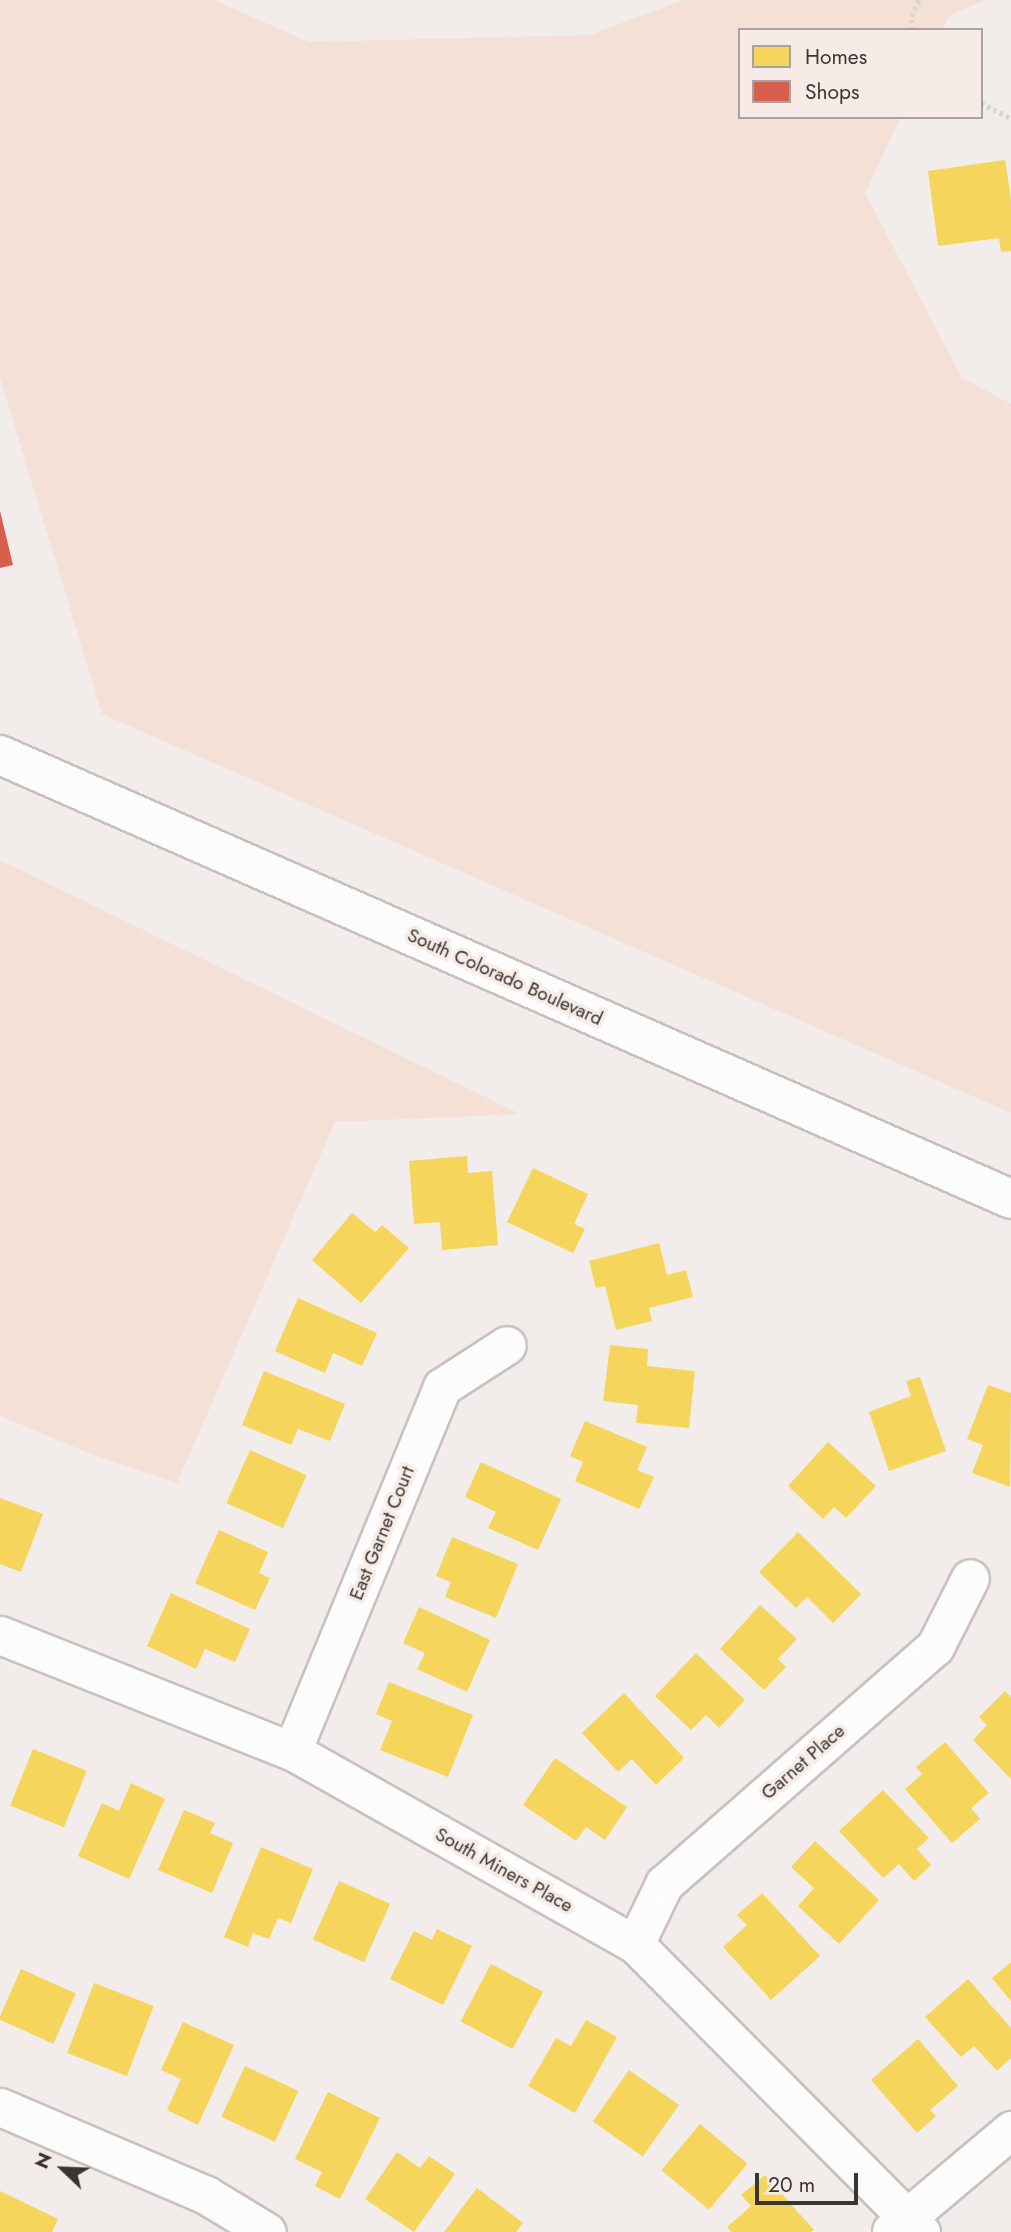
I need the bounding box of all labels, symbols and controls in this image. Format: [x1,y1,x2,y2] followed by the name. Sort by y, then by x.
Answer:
[738,28,983,119] legend
[805,42,867,72] text: Homes
[805,77,859,107] text: Shops
[404,924,606,1030] street label: South Colorado Boulevard
[345,1463,419,1603] street label: East Garnet Court
[757,1720,849,1804] street label: Garnet Place
[431,1823,577,1917] street label: South Miners Place
[28,2134,98,2204] north arrow
[28,2148,59,2173] text: N
[759,2158,862,2202] scale bar
[768,2170,815,2200] text: 20 m

